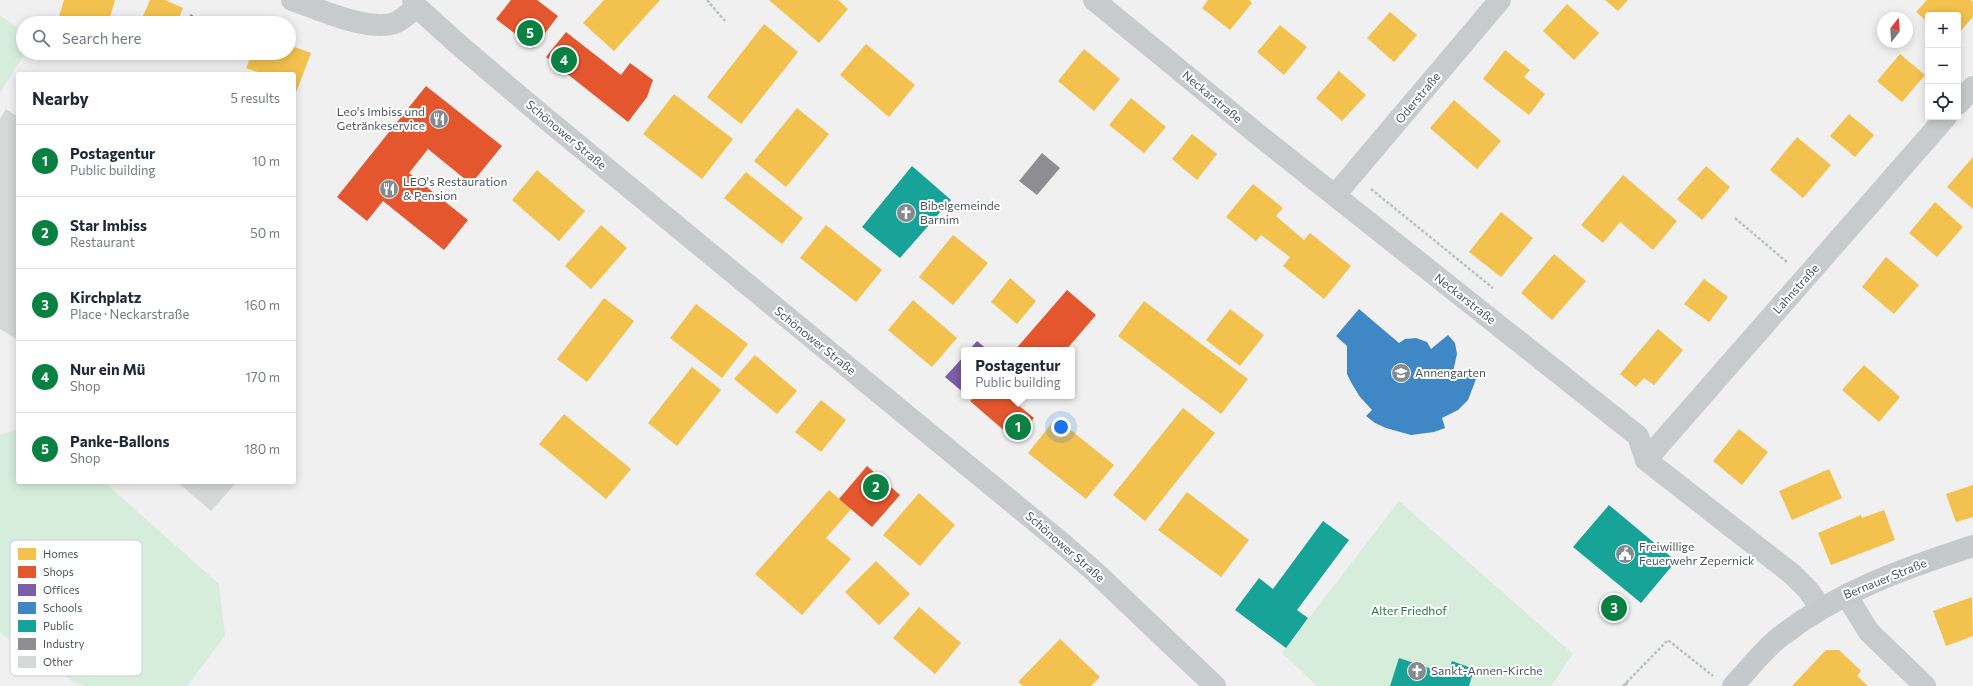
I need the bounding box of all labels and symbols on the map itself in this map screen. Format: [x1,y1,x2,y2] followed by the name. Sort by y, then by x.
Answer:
[1877,12,1913,48] north arrow
[517,18,543,48] pin: 5
[551,45,577,75] pin: 4
[1180,67,1245,125] street label: Neckarstraße
[1392,69,1443,126] street label: Oderstraße
[524,97,609,172] street label: Schönower Straße
[337,104,425,132] place label: Leo's Imbiss und Getränkeservice
[428,108,450,130] restaurant icon: Leo's Imbiss und Getränkeservice
[403,174,507,202] place label: LEO's Restauration & Pension
[378,178,400,200] restaurant icon: LEO's Restauration & Pension
[920,198,1000,226] place label: Bibelgemeinde Barnim
[895,202,917,224] church icon: Bibelgemeinde Barnim
[1769,261,1821,316] street label: Lahnstraße
[1432,270,1499,326] street label: Neckarstraße
[772,303,859,377] street label: Schönower Straße
[1390,362,1412,384] school or university icon: Annengarten
[1415,365,1486,379] place label: Annengarten
[1005,412,1031,442] pin: 1
[1051,417,1071,437] your location
[863,472,889,502] pin: 2
[1023,508,1108,584] street label: Schönower Straße
[1639,539,1755,567] place label: Freiwillige Feuerwehr Zepernick
[10,540,142,676] legend
[1614,543,1636,565] public building icon: Freiwillige Feuerwehr Zepernick
[43,547,78,560] text: Homes
[1841,555,1928,601] street label: Bernauer Straße
[43,565,74,578] text: Shops
[43,583,80,596] text: Offices
[1601,593,1627,623] pin: 3
[43,601,82,614] text: Schools
[1371,603,1447,617] park label: Alter Friedhof
[43,619,74,632] text: Public
[43,637,85,650] text: Industry
[43,655,74,668] text: Other
[1406,660,1428,682] church icon: Sankt-Annen-Kirche
[1431,663,1543,677] place label: Sankt-Annen-Kirche

